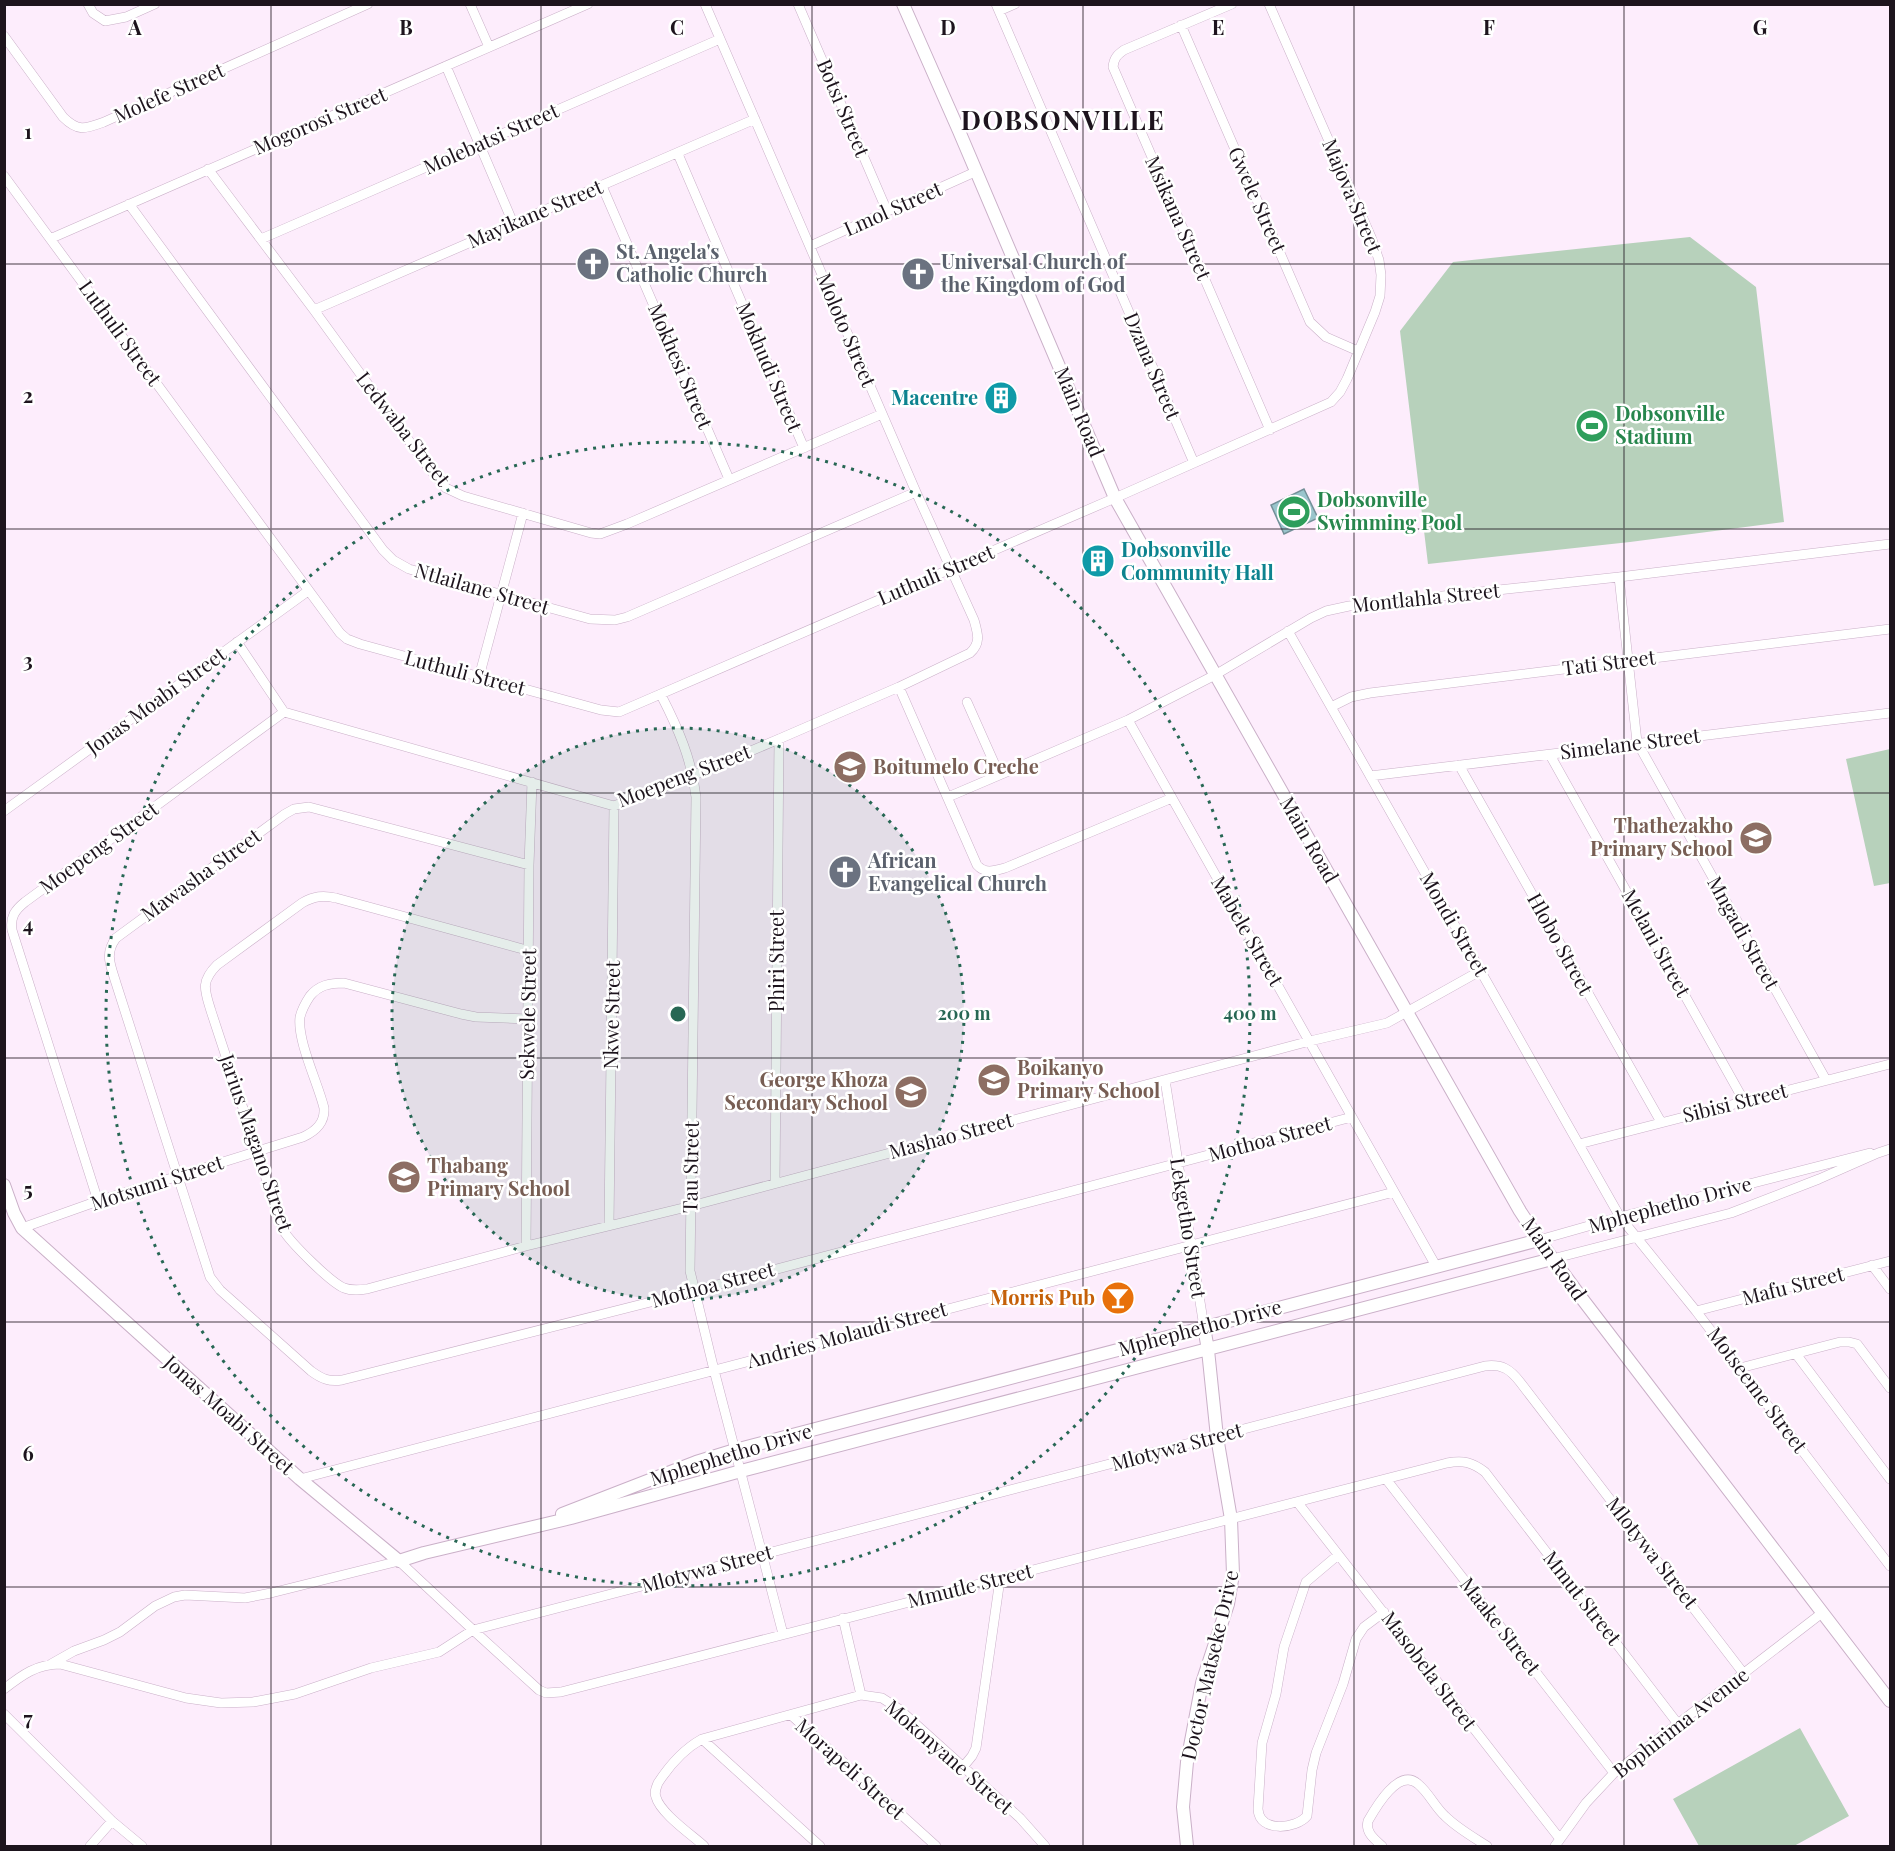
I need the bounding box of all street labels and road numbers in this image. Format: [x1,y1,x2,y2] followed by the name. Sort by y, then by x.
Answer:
[812,54,877,161] street label: Botsi Street
[109,55,229,128] street label: Molefe Street
[249,79,391,160] street label: Mogorosi Street
[419,95,563,180] street label: Molebatsi Street
[1317,134,1390,257] street label: Majova Street
[1223,142,1294,258] street label: Gwele Street
[1140,151,1219,285] street label: Msikana Street
[463,172,607,253] street label: Mayikane Street
[839,174,947,241] street label: Lmol Street
[811,268,884,391] street label: Moloto Street
[74,274,169,391] street label: Luthuli Street
[731,298,810,436] street label: Mokhudi Street
[643,299,720,433] street label: Mokhesi Street
[1119,308,1188,424] street label: Dzana Street
[1049,362,1112,461] street label: Main Road
[351,365,458,492] street label: Ledwaba Street
[873,537,999,610] street label: Luthuli Street
[412,555,554,620] street label: Ntlailane Street
[1351,575,1502,618] street label: Montlahla Street
[79,639,231,760] street label: Jonas Moabi Street
[402,642,530,701] street label: Luthuli Street
[1561,642,1658,681] street label: Tati Street
[1558,720,1702,765] street label: Simelane Street
[613,736,755,812] street label: Moepeng Street
[1275,791,1346,888] street label: Main Road
[33,794,164,899] street label: Moepeng Street
[135,821,266,926] street label: Mawasha Street
[1415,866,1496,981] street label: Mondi Street
[1206,870,1291,991] street label: Mabele Street
[1702,871,1787,995] street label: Mngadi Street
[1617,884,1698,1002] street label: Melani Street
[1522,888,1601,1000] street label: Hlobo Street
[762,909,789,1012] street label: Phiri Street
[512,947,541,1080] street label: Sekwele Street
[596,959,625,1070] street label: Nkwe Street
[214,1049,301,1235] street label: Jarius Magano Street
[1679,1075,1791,1128] street label: Sibisi Street
[885,1105,1017,1164] street label: Mashao Street
[1205,1108,1335,1167] street label: Mothoa Street
[675,1120,704,1213] street label: Tau Street
[87,1147,227,1216] street label: Motsumi Street
[1165,1156,1214,1301] street label: Lekgetho Street
[1585,1169,1754,1238] street label: Mphephetho Drive
[1517,1211,1594,1305] street label: Main Road
[648,1254,778,1313] street label: Mothoa Street
[1739,1259,1847,1310] street label: Mafu Street
[1115,1292,1284,1361] street label: Mphephetho Drive
[743,1294,951,1374] street label: Andries Molaudi Street
[1702,1321,1815,1458] street label: Motseeme Street
[158,1347,302,1480] street label: Jonas Moabi Street
[1108,1415,1246,1476] street label: Mlotywa Street
[646,1416,815,1491] street label: Mphephetho Drive
[1601,1491,1706,1614] street label: Mlotywa Street
[638,1537,776,1598] street label: Mlotywa Street
[1538,1545,1629,1650] street label: Mmut Street
[904,1556,1036,1613] street label: Mmutle Street
[1174,1567,1244,1762] street label: Doctor Matseke Drive
[1455,1571,1548,1680] street label: Maake Street
[1376,1605,1484,1736] street label: Masobela Street
[1607,1660,1753,1783] street label: Bophirima Avenue
[880,1693,1021,1820] street label: Mokonyane Street
[790,1711,912,1825] street label: Morapeli Street

